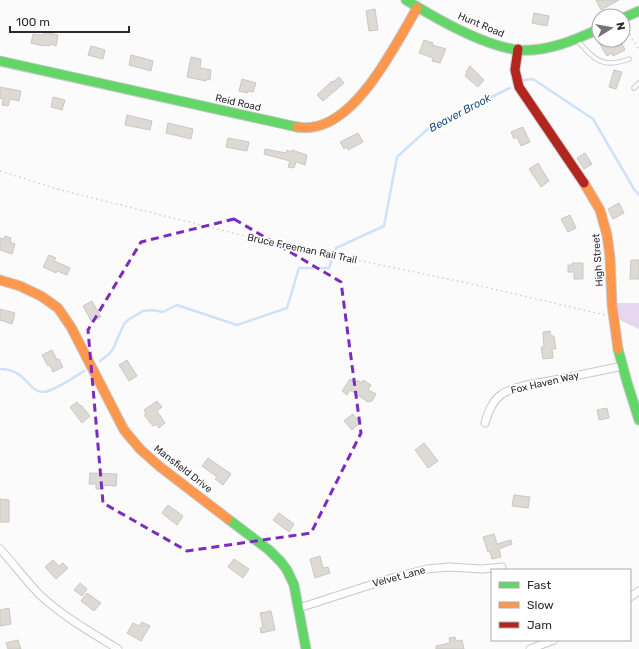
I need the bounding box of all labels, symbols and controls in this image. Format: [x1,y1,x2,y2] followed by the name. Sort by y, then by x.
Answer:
[10,8,129,34] scale bar
[591,8,631,48] north arrow
[456,10,506,40] street label: Hunt Road
[16,15,50,29] text: 100 m
[613,21,627,31] text: N
[427,91,494,135] water label: Beaver Brook
[214,92,262,114] street label: Reid Road
[246,232,358,266] street label: Bruce Freeman Rail Trail
[590,233,606,287] street label: High Street
[510,369,581,397] street label: Fox Haven Way
[151,443,215,496] street label: Mansfield Drive
[371,564,427,590] street label: Velvet Lane
[491,569,631,641] legend
[527,578,551,592] text: Fast
[527,598,554,612] text: Slow
[527,618,552,632] text: Jam

